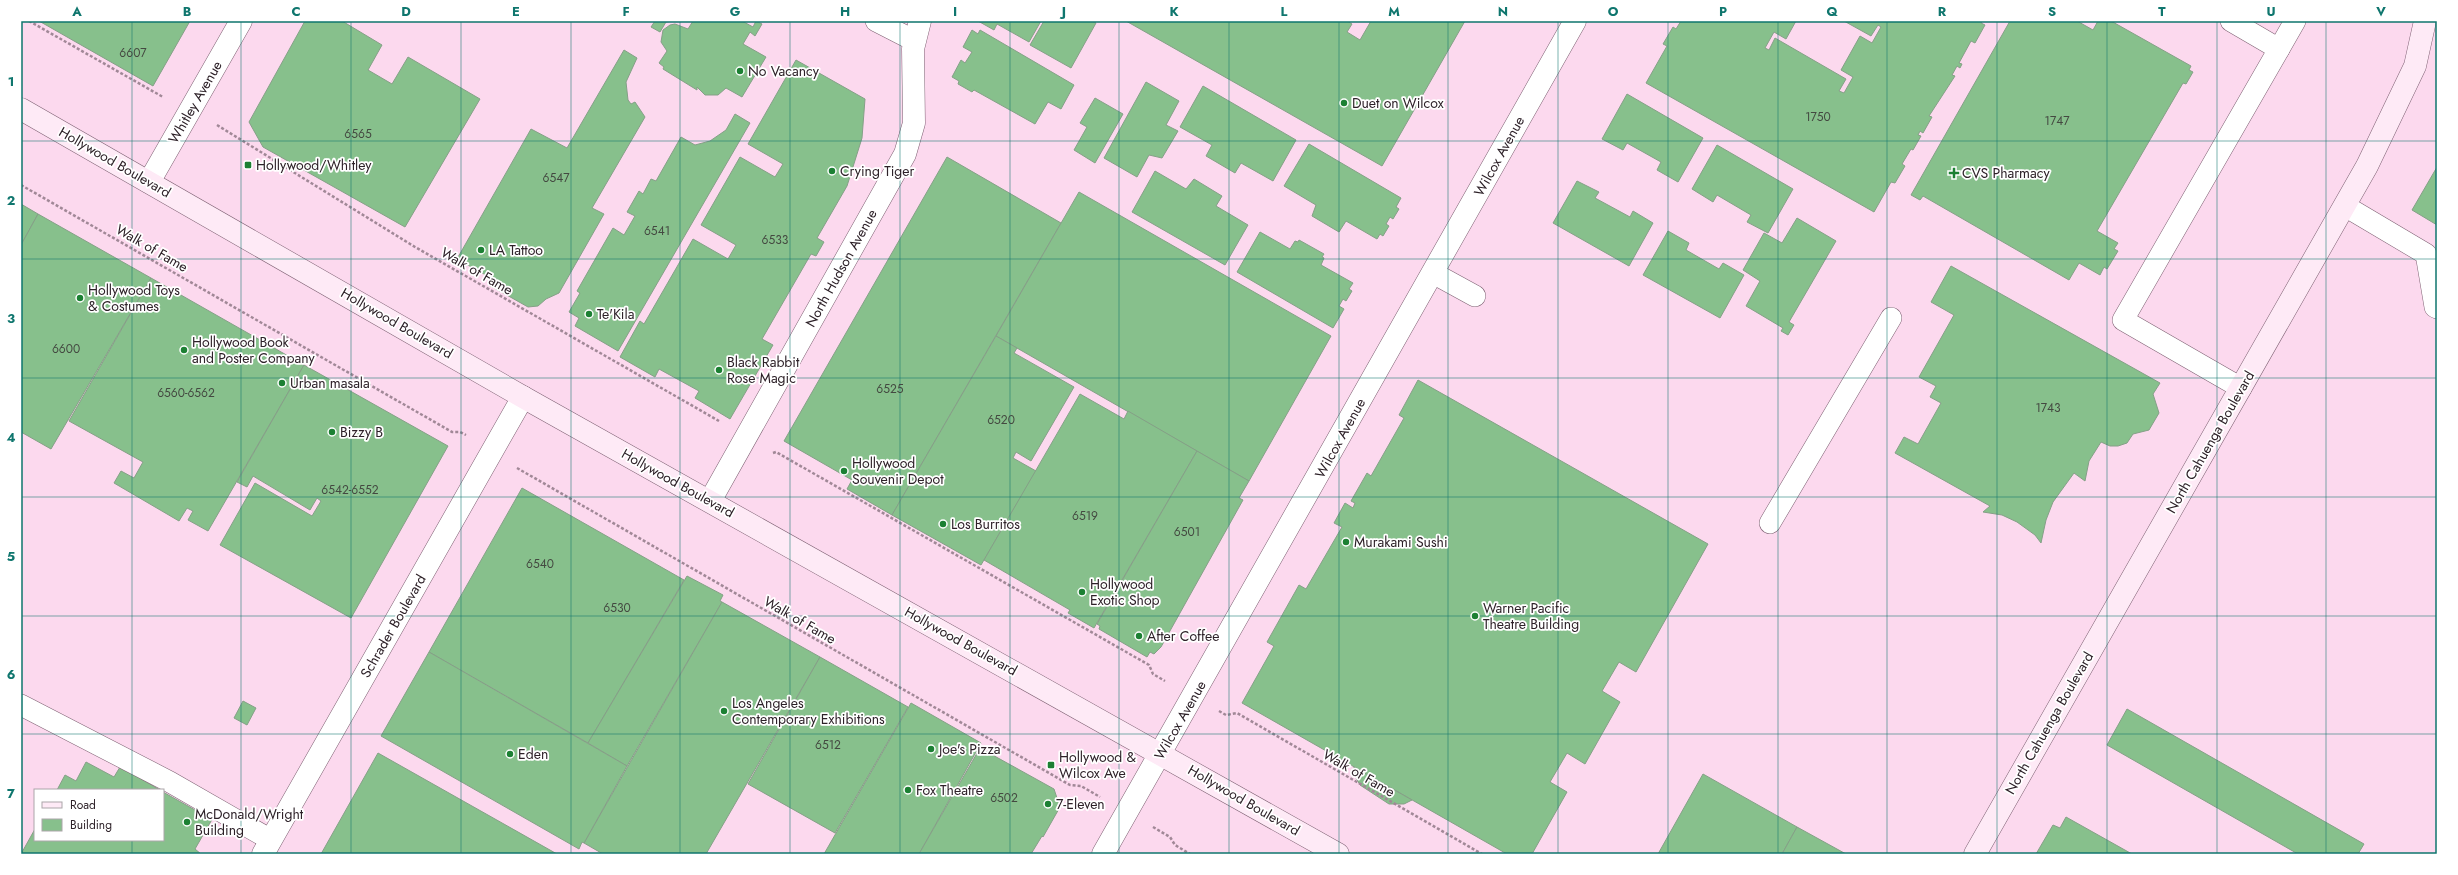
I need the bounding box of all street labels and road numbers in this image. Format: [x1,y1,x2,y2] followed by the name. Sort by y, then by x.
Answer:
[163,57,227,147] street label: Whitley Avenue
[1469,112,1529,200] street label: Wilcox Avenue
[55,122,175,202] street label: Hollywood Boulevard
[800,205,882,331] street label: North Hudson Avenue
[112,219,192,277] street label: Walk of Fame
[437,242,517,300] street label: Walk of Fame
[337,283,457,363] street label: Hollywood Boulevard
[2161,367,2259,517] street label: North Cahuenga Boulevard
[1310,394,1370,482] street label: Wilcox Avenue
[618,444,738,522] street label: Hollywood Boulevard
[355,571,431,681] street label: Schrader Boulevard
[760,591,840,649] street label: Walk of Fame
[901,602,1021,680] street label: Hollywood Boulevard
[2000,648,2098,798] street label: North Cahuenga Boulevard
[1149,677,1211,763] street label: Wilcox Avenue
[1319,744,1399,802] street label: Walk of Fame
[1184,760,1304,840] street label: Hollywood Boulevard

